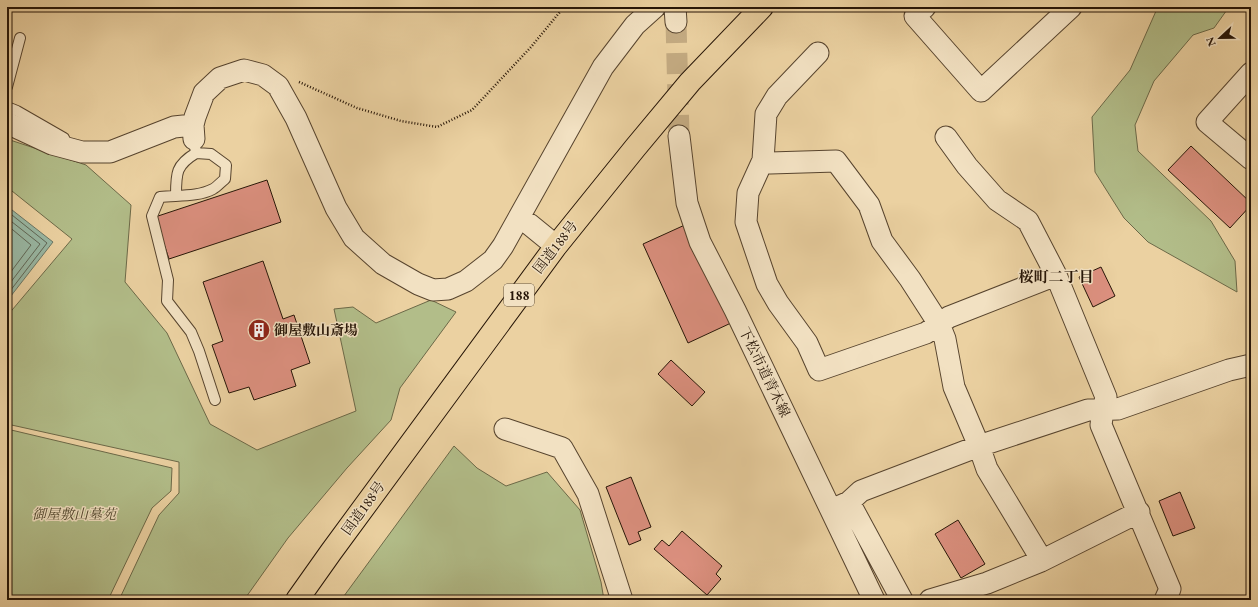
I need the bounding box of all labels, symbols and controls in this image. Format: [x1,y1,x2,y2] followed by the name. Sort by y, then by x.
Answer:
[1200,18,1240,58] north arrow
[1203,35,1219,48] text: N
[529,217,581,277] street label: 国道188号
[1018,267,1094,286] district label: 桜町二丁目
[504,284,534,306] road number: 188
[246,317,272,343] building icon: 御屋敷山斎場
[274,321,358,339] place label: 御屋敷山斎場
[735,324,795,420] street label: 下松市道青木線
[337,478,389,538] street label: 国道188号
[32,505,118,523] park label: 御屋敷山墓苑

